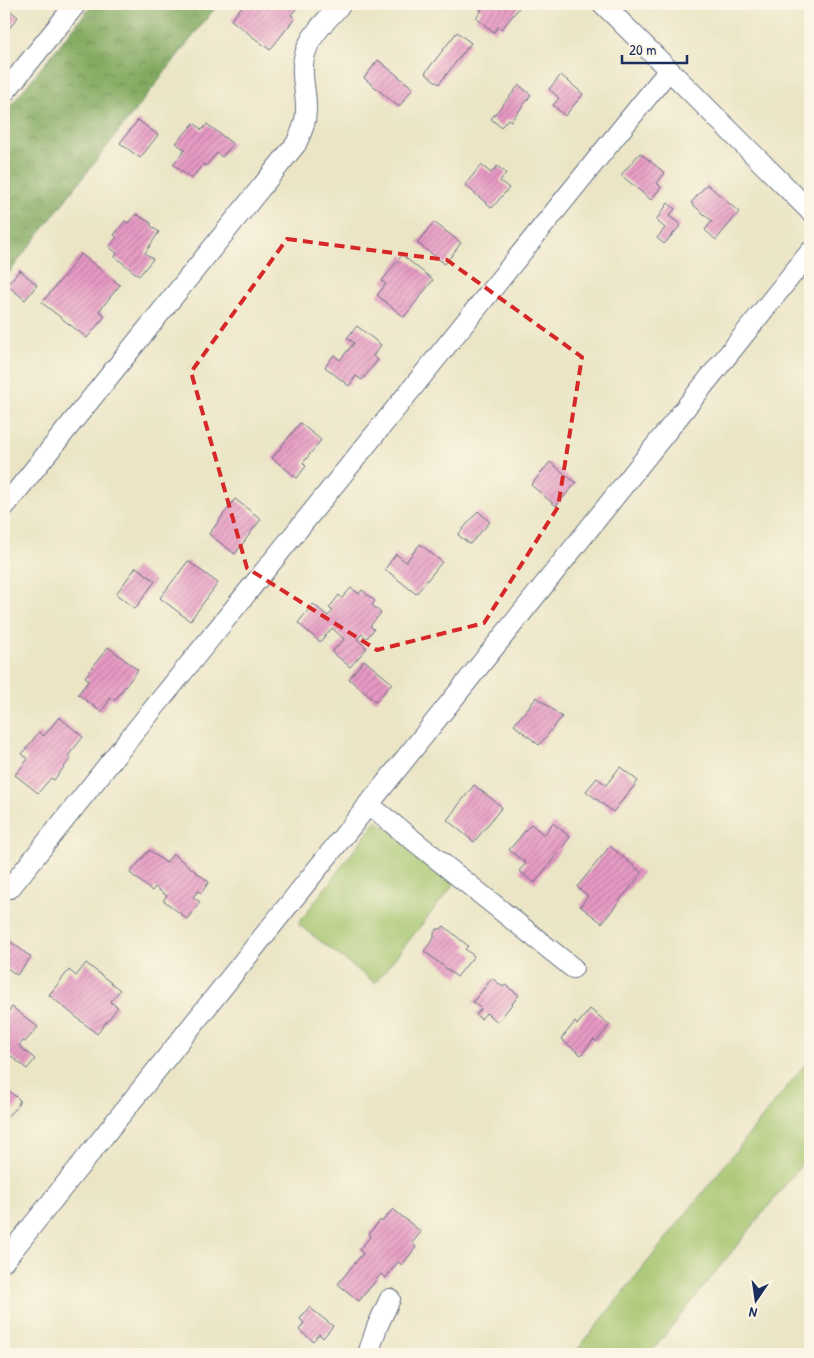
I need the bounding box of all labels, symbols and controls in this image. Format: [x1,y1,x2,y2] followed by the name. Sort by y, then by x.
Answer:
[622,32,686,64] scale bar
[629,39,656,60] text: 20 m
[732,1276,782,1326] north arrow
[747,1303,759,1323] text: N

